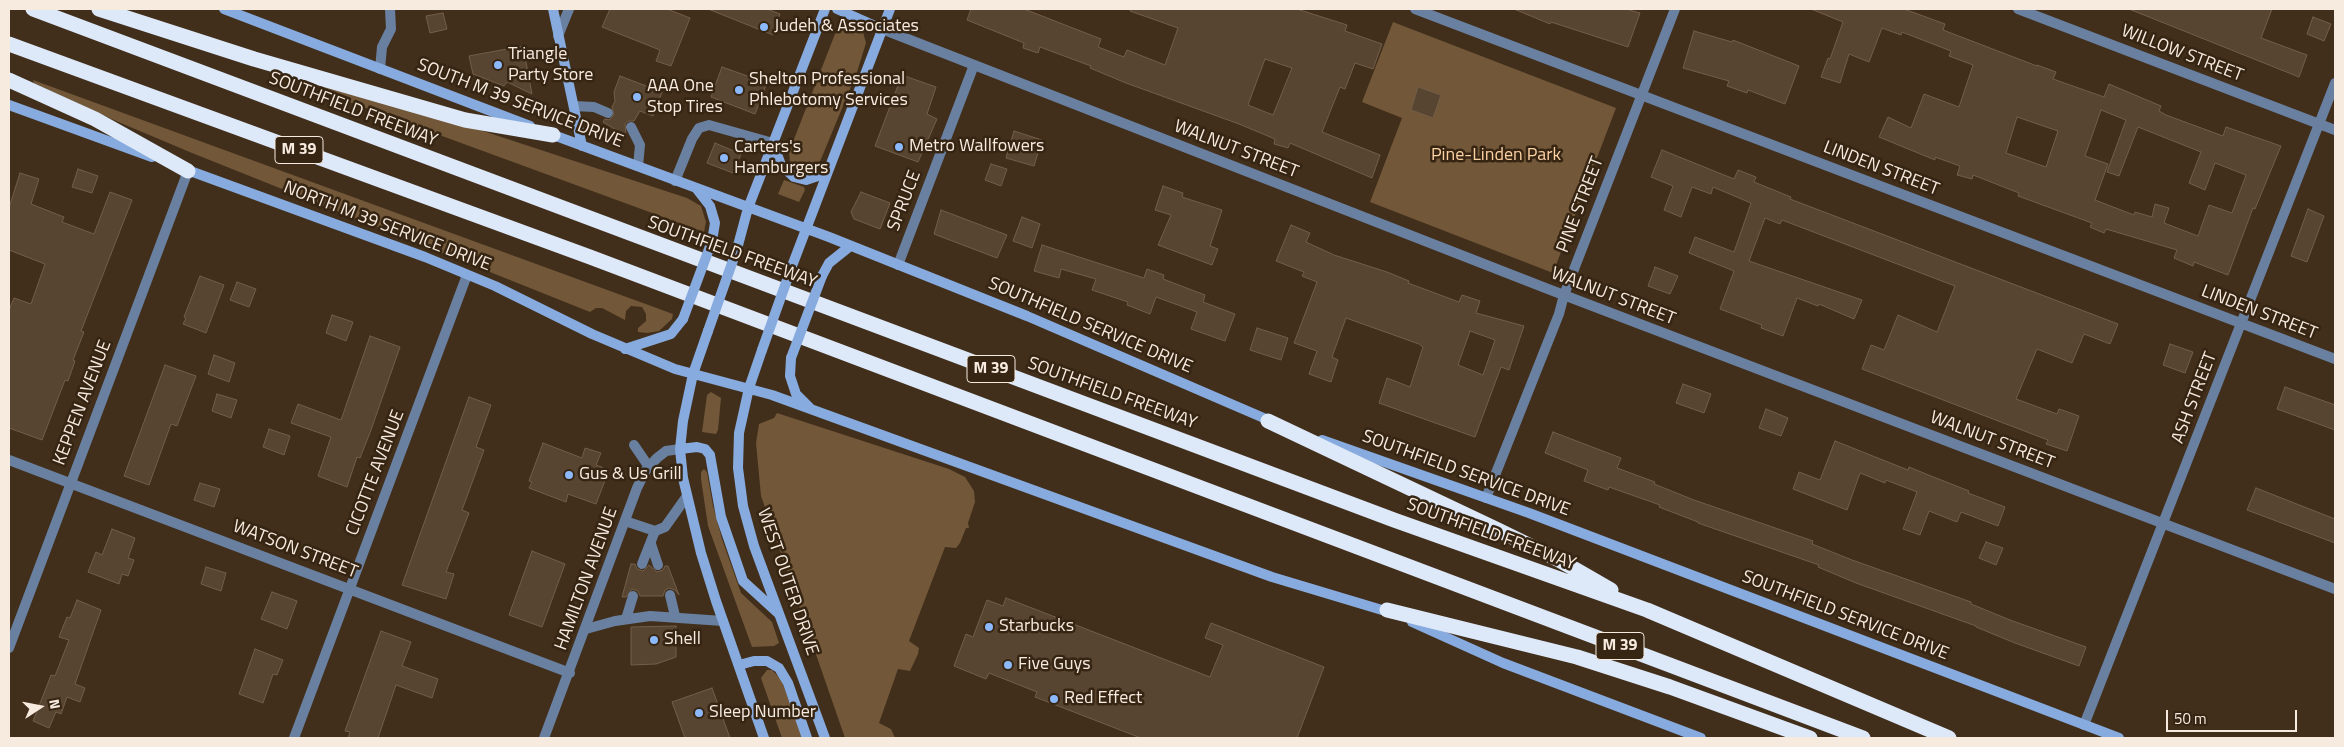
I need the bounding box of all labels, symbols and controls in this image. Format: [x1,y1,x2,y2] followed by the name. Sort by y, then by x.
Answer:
[774,16,919,38] place label: Judeh & Associates
[758,21,770,33] marker: Judeh & Associates
[2118,21,2246,87] street label: WILLOW STREET
[508,44,593,86] place label: Triangle Party Store
[414,55,626,153] street label: SOUTH M 39 SERVICE DRIVE
[492,59,504,71] marker: Triangle Party Store
[266,68,440,152] street label: SOUTHFIELD FREEWAY
[749,69,908,112] place label: Shelton Professional Phlebotomy Services
[647,76,723,118] place label: AAA One Stop Tires
[733,84,745,96] marker: Shelton Professional Phlebotomy Services
[631,91,643,103] marker: AAA One Stop Tires
[1171,116,1301,184] street label: WALNUT STREET
[275,136,323,164] road number: M 39
[909,136,1044,158] place label: Metro Wallfowers
[734,137,828,180] place label: Carters's Hamburgers
[1820,137,1942,201] street label: LINDEN STREET
[893,141,905,153] marker: Metro Wallfowers
[1431,145,1561,167] park label: Pine-Linden Park
[718,152,730,164] marker: Carters's Hamburgers
[1553,154,1609,256] street label: PINE STREET
[884,168,926,234] street label: SPRUCE
[280,177,494,277] street label: NORTH M 39 SERVICE DRIVE
[644,212,820,294] street label: SOUTHFIELD FREEWAY
[1548,263,1678,331] street label: WALNUT STREET
[985,273,1195,379] street label: SOUTHFIELD SERVICE DRIVE
[2198,281,2320,345] street label: LINDEN STREET
[49,338,117,468] street label: KEPPEN AVENUE
[2168,349,2222,447] street label: ASH STREET
[1024,353,1200,435] street label: SOUTHFIELD FREEWAY
[967,356,1015,382] road number: M 39
[342,407,410,539] street label: CICOTTE AVENUE
[1927,407,2057,475] street label: WALNUT STREET
[1359,426,1573,522] street label: SOUTHFIELD SERVICE DRIVE
[579,464,682,486] place label: Gus & Us Grill
[563,469,575,481] marker: Gus & Us Grill
[1403,494,1579,576] street label: SOUTHFIELD FREEWAY
[551,504,623,654] street label: HAMILTON AVENUE
[752,505,822,659] street label: WEST OUTER DRIVE
[229,516,361,584] street label: WATSON STREET
[1739,567,1951,665] street label: SOUTHFIELD SERVICE DRIVE
[999,616,1074,638] place label: Starbucks
[983,621,995,633] marker: Starbucks
[664,629,701,651] place label: Shell
[1596,632,1644,659] road number: M 39
[648,634,660,646] marker: Shell
[1018,654,1091,676] place label: Five Guys
[1002,659,1014,671] marker: Five Guys
[15,682,65,732] north arrow
[1064,688,1142,710] place label: Red Effect
[1048,693,1060,705] marker: Red Effect
[44,697,66,711] text: N
[2169,700,2300,732] scale bar
[709,702,816,724] place label: Sleep Number
[693,707,705,719] marker: Sleep Number
[2174,707,2207,730] text: 50 m

